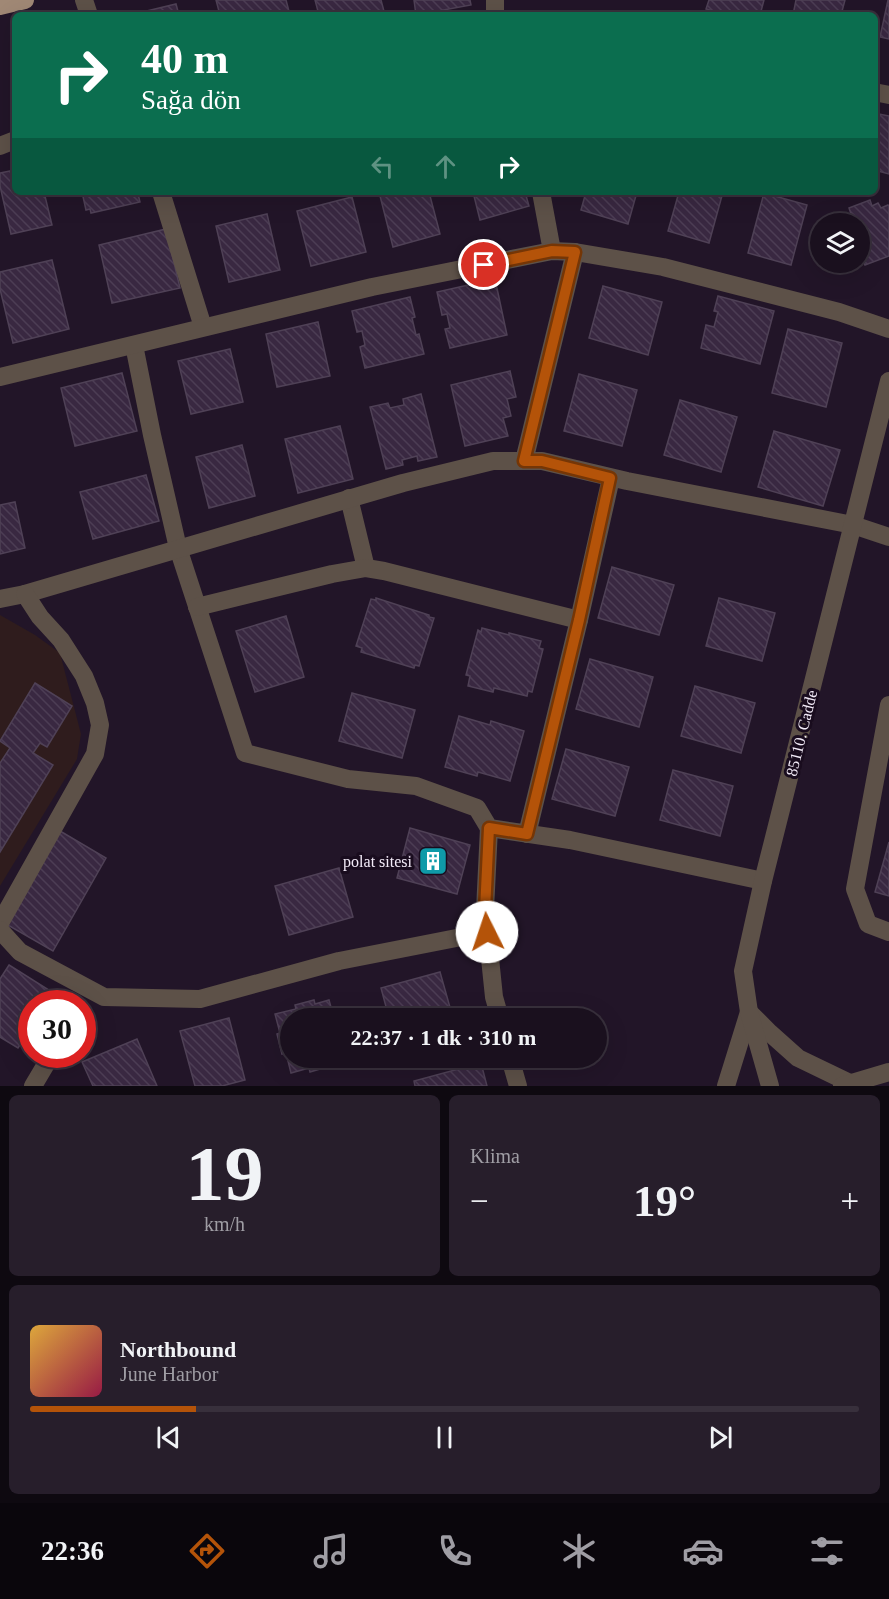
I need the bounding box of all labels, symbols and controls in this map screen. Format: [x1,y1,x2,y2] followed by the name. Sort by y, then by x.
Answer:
[42,36,120,114] icon: right
[141,36,229,82] text: 40 m
[141,85,241,115] text: Sağa dön
[366,150,399,183] icon: left
[429,150,462,183] icon: ahead
[492,150,525,183] icon: right
[810,213,870,273] map controls
[810,213,870,273] button: layers
[458,239,509,290] pin
[467,248,500,281] icon: arrive
[783,688,820,778] street label: 85110. Cadde
[417,845,449,877] building icon: polat sitesi
[343,853,413,871] place label: polat sitesi
[455,900,519,964] position arrow
[18,990,96,1068] speed limit sign: 30
[351,1025,536,1050] text: 22:37 · 1 dk · 310 m
[186,1130,264,1217] text: 19
[470,1145,520,1167] text: Klima
[633,1176,696,1226] text: 19°
[470,1183,489,1219] text: −
[840,1183,859,1219] text: +
[204,1213,245,1235] text: km/h
[120,1337,236,1362] text: Northbound
[120,1363,218,1385] text: June Harbor
[152,1421,185,1454] icon: previous
[428,1421,461,1454] icon: pause
[704,1421,737,1454] icon: next
[186,1530,228,1572] icon: directions
[310,1530,352,1572] icon: music
[434,1530,476,1572] icon: phone
[558,1530,600,1572] icon: climate
[682,1530,724,1572] icon: car
[806,1530,848,1572] icon: filters
[41,1536,104,1566] text: 22:36

